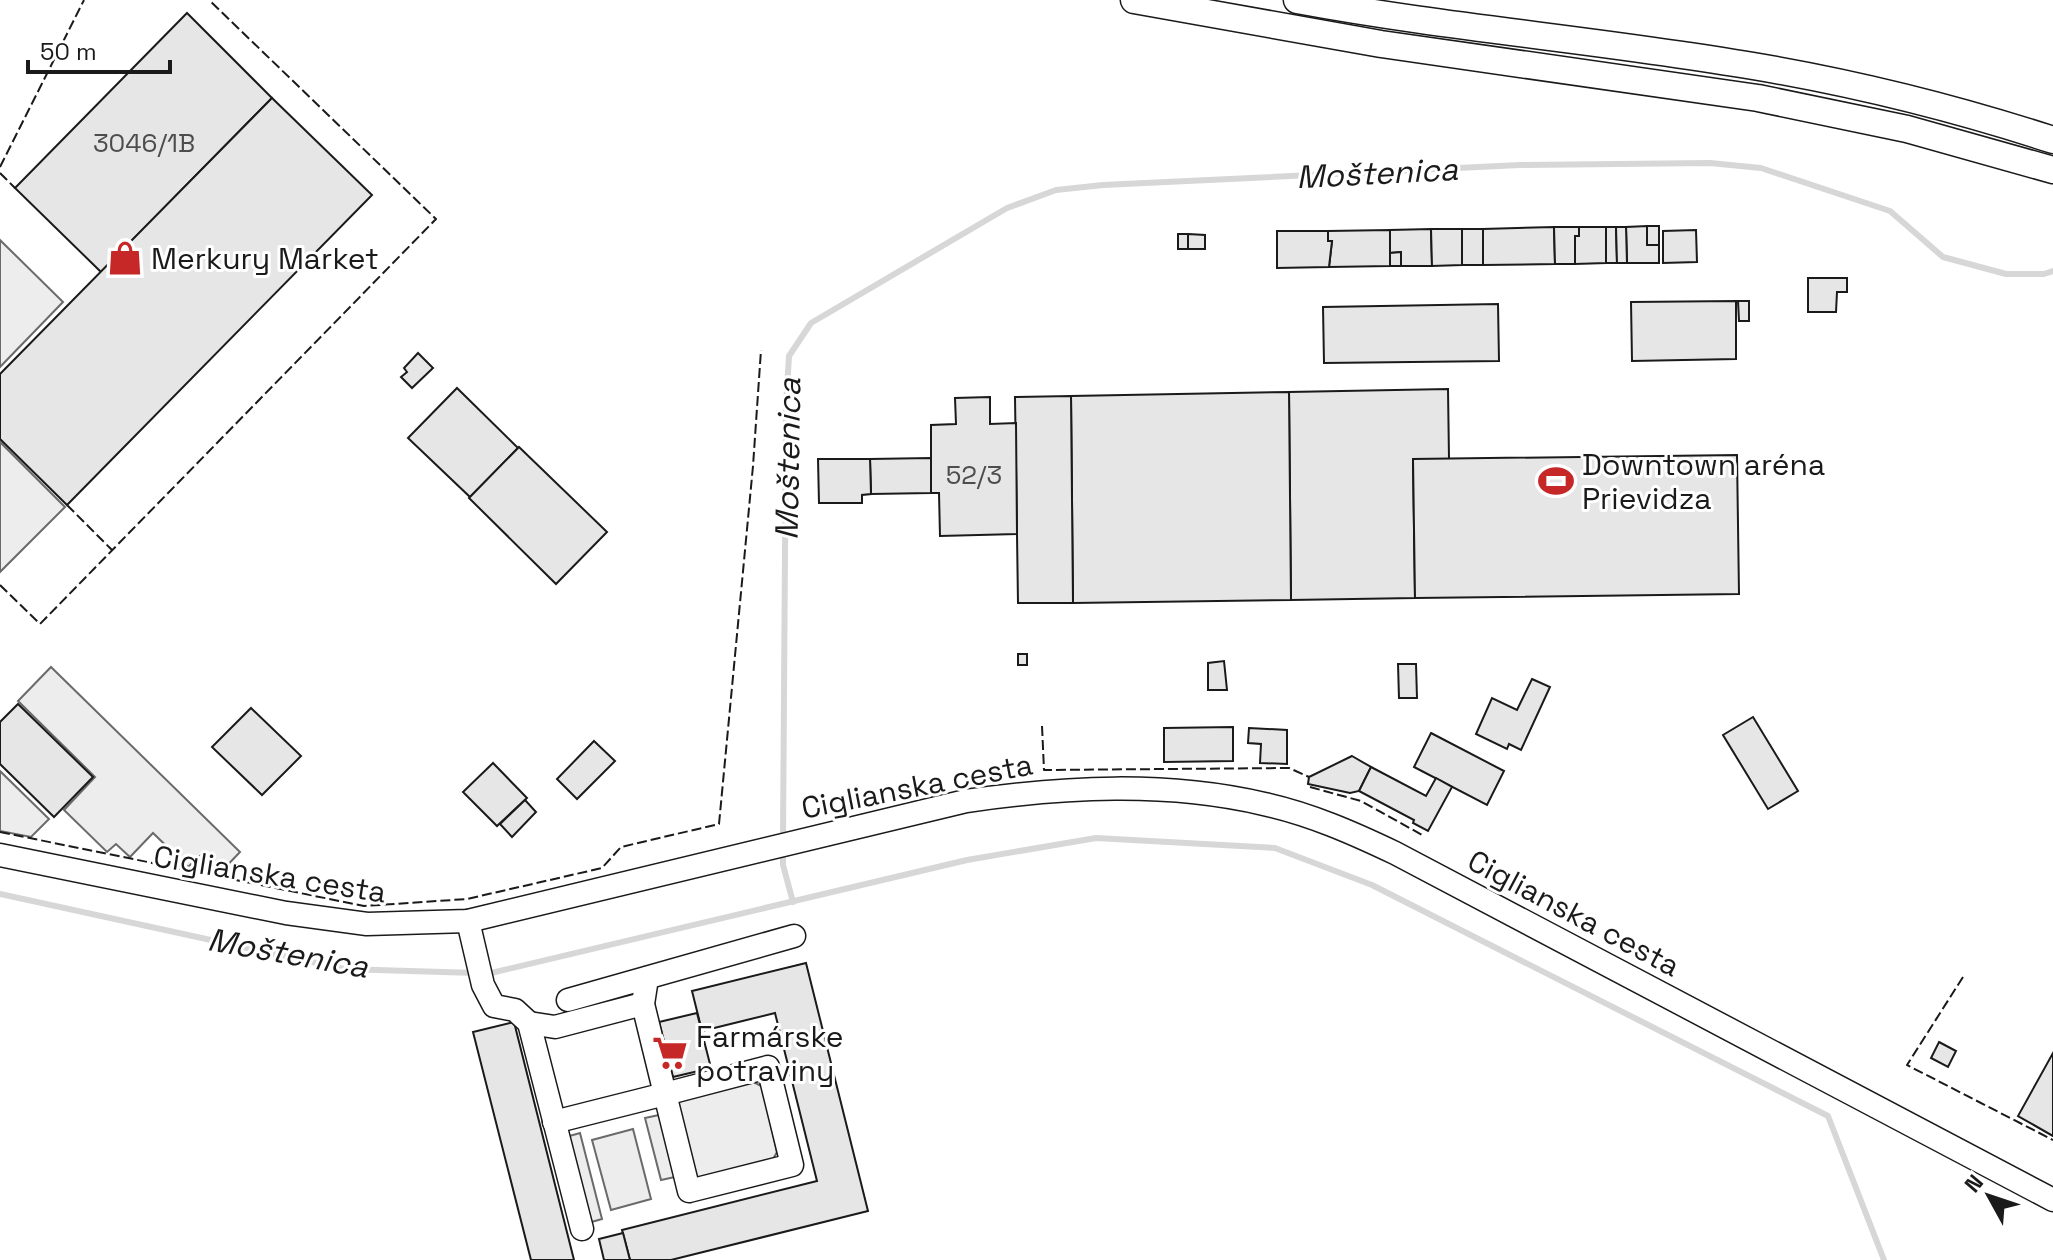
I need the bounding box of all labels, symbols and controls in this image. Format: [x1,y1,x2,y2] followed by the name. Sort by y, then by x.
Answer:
[28,24,170,74] scale bar
[40,36,97,67] text: 50 m
[93,126,195,160] house number: 3046/1B
[1295,149,1460,197] water label: Moštenica
[106,239,144,277] shop icon: Merkury Market
[151,239,379,278] place label: Merkury Market
[767,377,809,540] water label: Moštenica
[1582,445,1825,518] place label: Downtown aréna Prievidza
[946,458,1002,492] house number: 52/3
[1537,462,1575,500] sports icon: Downtown aréna Prievidza
[798,744,1036,828] street label: Ciglianska cesta
[151,836,389,912] street label: Ciglianska cesta
[1461,841,1687,985] street label: Ciglianska cesta
[205,919,372,987] water label: Moštenica
[696,1017,844,1090] place label: Farmárske potraviny
[651,1034,689,1072] supermarket icon: Farmárske potraviny
[1949,1156,2029,1236] north arrow
[1958,1168,1989,1198] text: N

